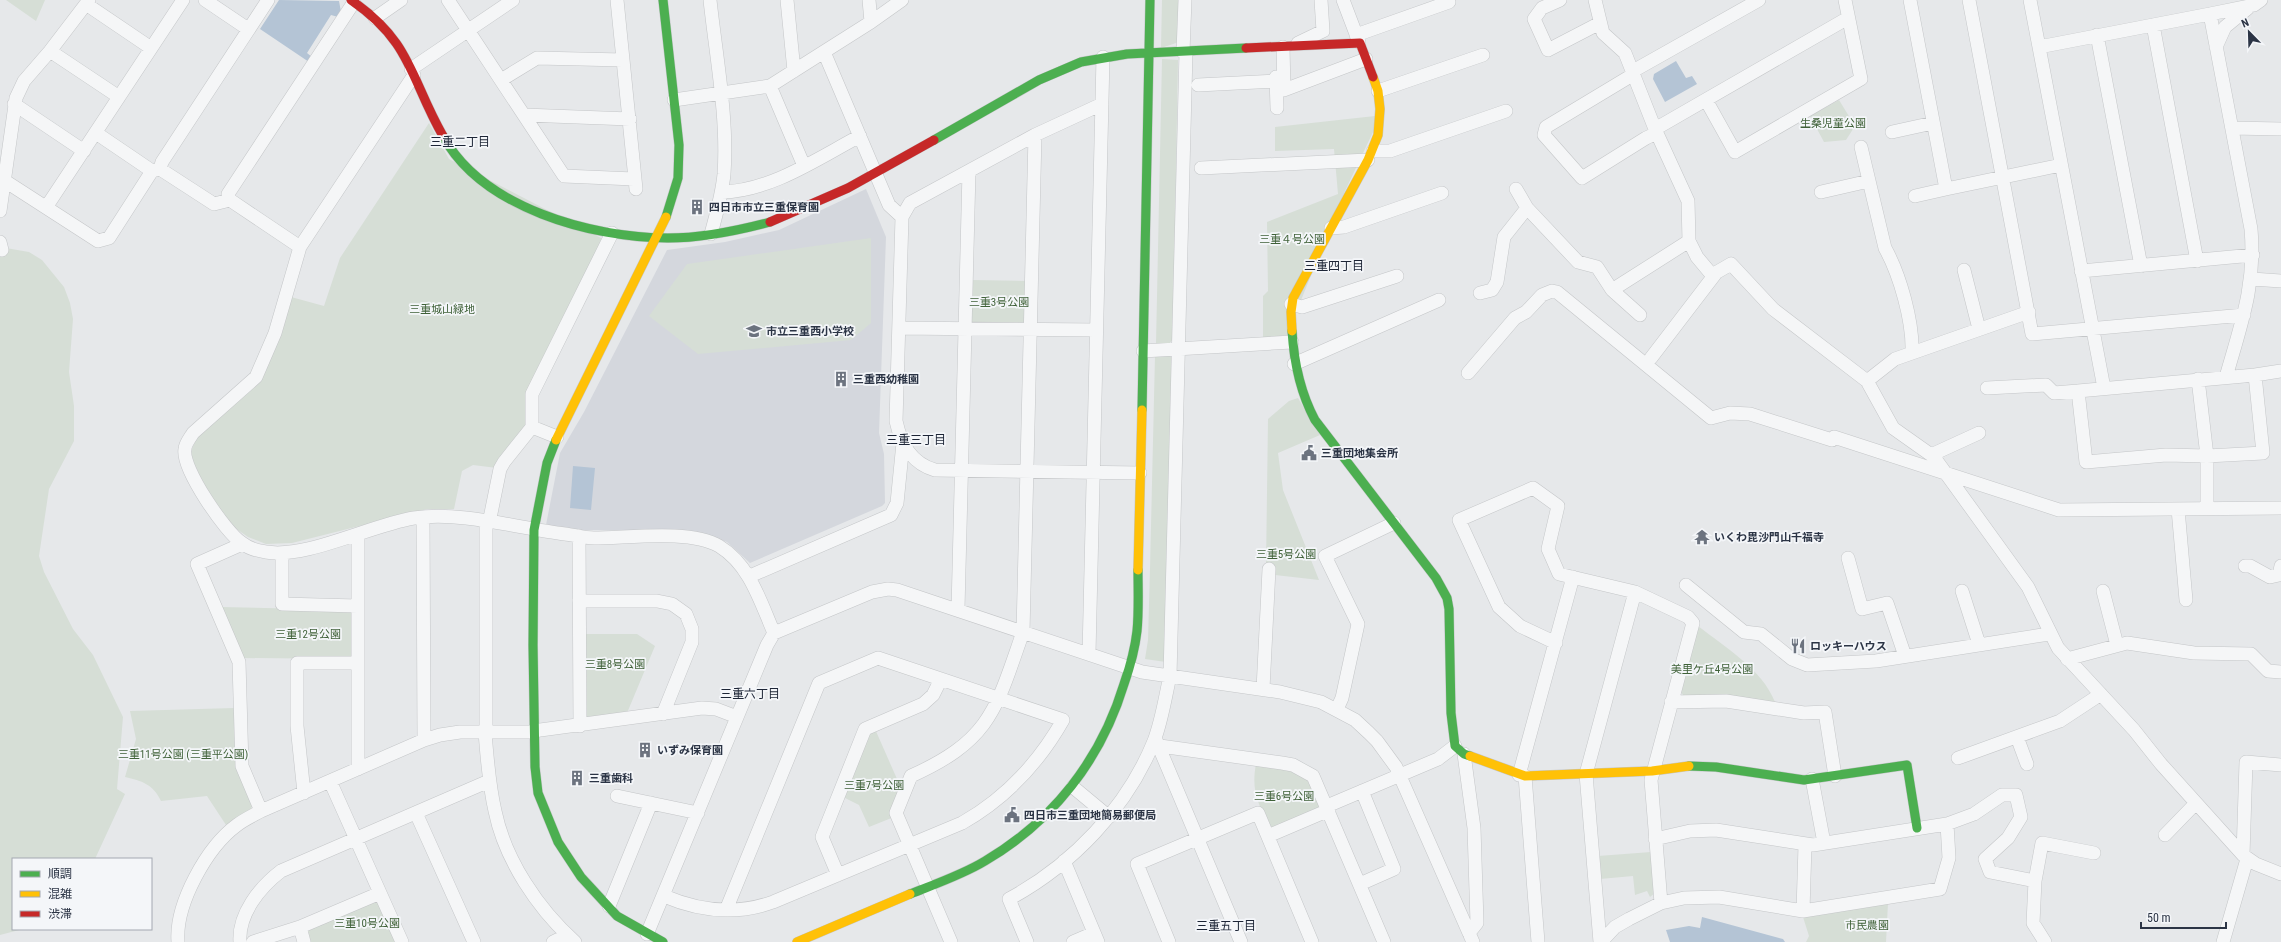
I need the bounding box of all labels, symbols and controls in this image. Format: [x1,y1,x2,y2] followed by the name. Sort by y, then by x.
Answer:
[2229,12,2269,52] north arrow
[2240,16,2251,31] text: N
[1800,117,1866,130] park label: 生桑児童公園
[430,135,490,149] district label: 三重二丁目
[688,198,706,216] building icon: 四日市市立三重保育園
[709,201,819,214] place label: 四日市市立三重保育園
[1259,233,1325,246] park label: 三重４号公園
[1304,259,1364,273] district label: 三重四丁目
[969,296,1029,309] park label: 三重3号公園
[409,303,475,316] park label: 三重城山緑地
[745,322,763,340] school or university icon: 市立三重西小学校
[766,325,854,338] place label: 市立三重西小学校
[832,370,850,388] building icon: 三重西幼稚園
[853,373,919,386] place label: 三重西幼稚園
[886,433,946,447] district label: 三重三丁目
[1300,444,1318,462] public building icon: 三重団地集会所
[1321,447,1398,460] place label: 三重団地集会所
[1693,528,1711,546] temple icon: いくわ毘沙門山千福寺
[1714,531,1824,544] place label: いくわ毘沙門山千福寺
[1256,548,1316,561] park label: 三重5号公園
[275,628,341,641] park label: 三重12号公園
[1789,637,1807,655] restaurant icon: ロッキーハウス
[1810,640,1887,653] place label: ロッキーハウス
[585,658,645,671] park label: 三重8号公園
[1671,663,1753,676] park label: 美里ケ丘4号公園
[720,687,780,701] district label: 三重六丁目
[636,741,654,759] building icon: いずみ保育園
[657,744,723,757] place label: いずみ保育園
[118,748,248,761] park label: 三重11号公園 (三重平公園)
[568,769,586,787] building icon: 三重歯科
[589,772,633,785] place label: 三重歯科
[844,779,904,792] park label: 三重7号公園
[1254,790,1314,803] park label: 三重6号公園
[1003,806,1021,824] public building icon: 四日市三重団地簡易郵便局
[1024,809,1156,822] place label: 四日市三重団地簡易郵便局
[12,858,152,930] legend
[48,867,72,881] text: 順調
[48,887,72,901] text: 混雑
[2141,904,2226,930] scale bar
[48,907,72,921] text: 渋滞
[2147,911,2171,925] text: 50 m
[334,917,400,930] park label: 三重10号公園
[1196,919,1256,933] district label: 三重五丁目
[1845,919,1889,932] park label: 市民農園

